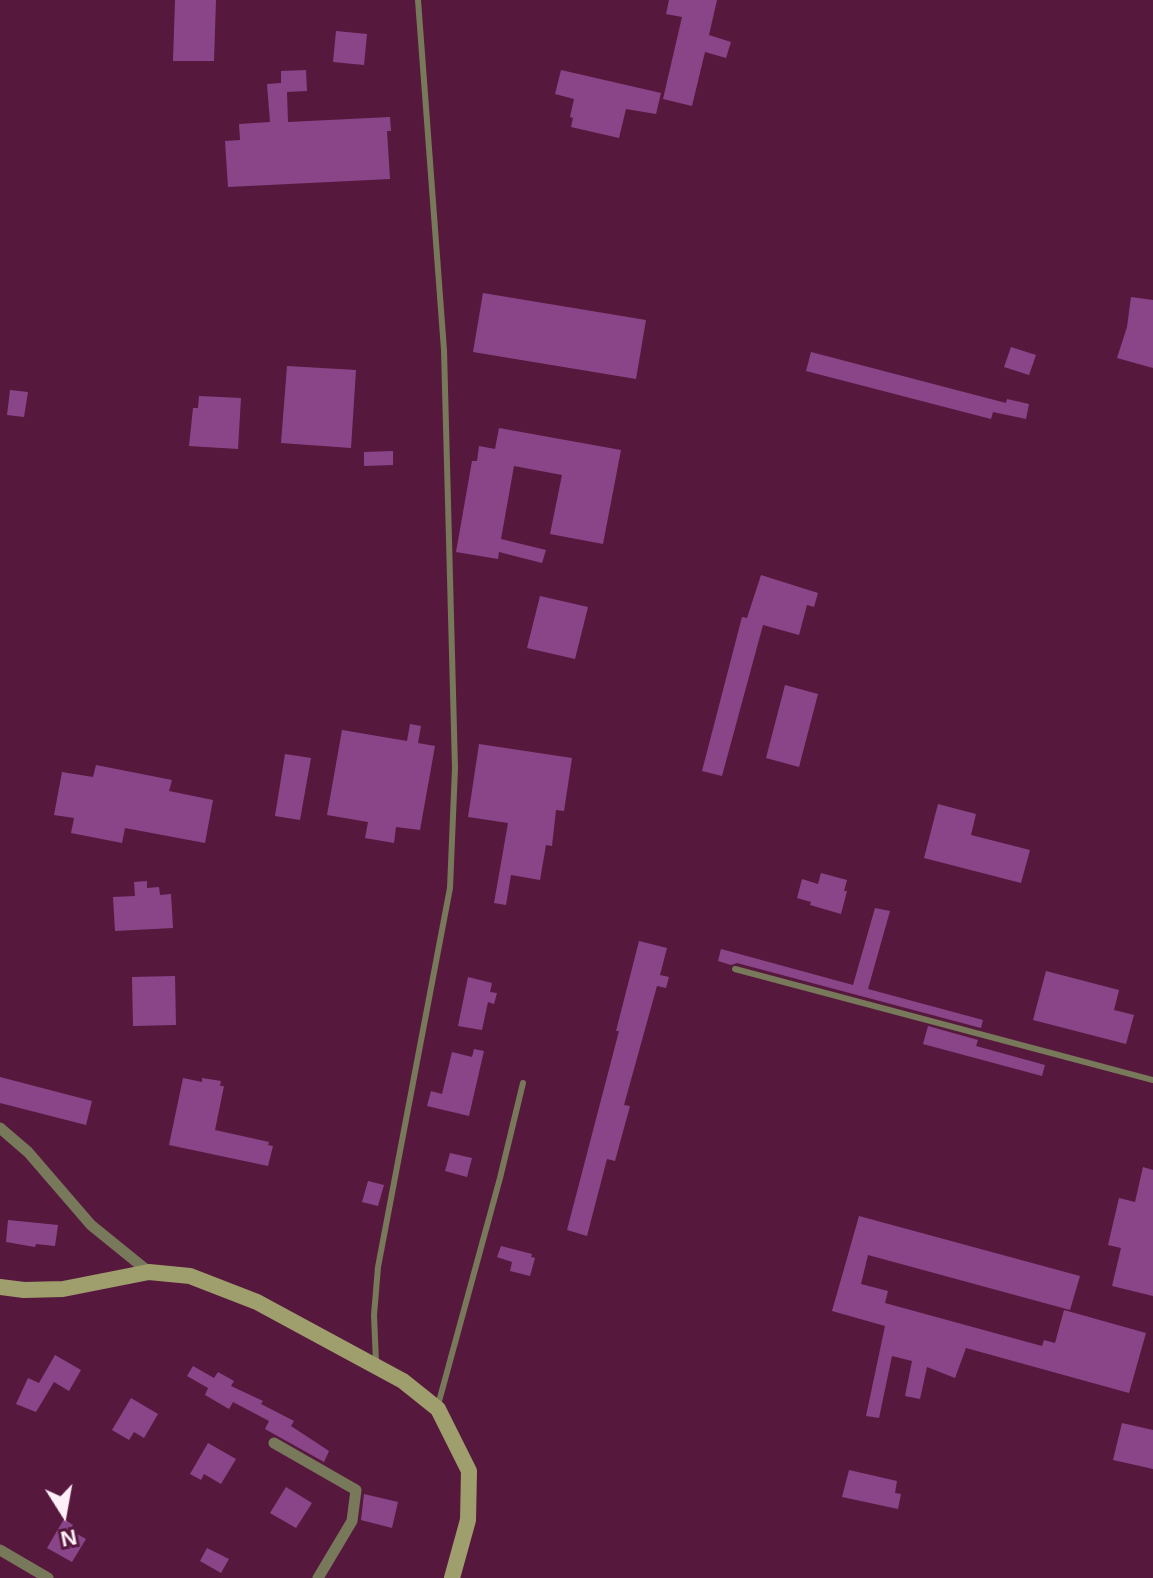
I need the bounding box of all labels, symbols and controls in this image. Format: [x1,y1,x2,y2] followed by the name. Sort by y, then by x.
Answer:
[24,1474,104,1554] north arrow
[58,1524,79,1552] text: N

